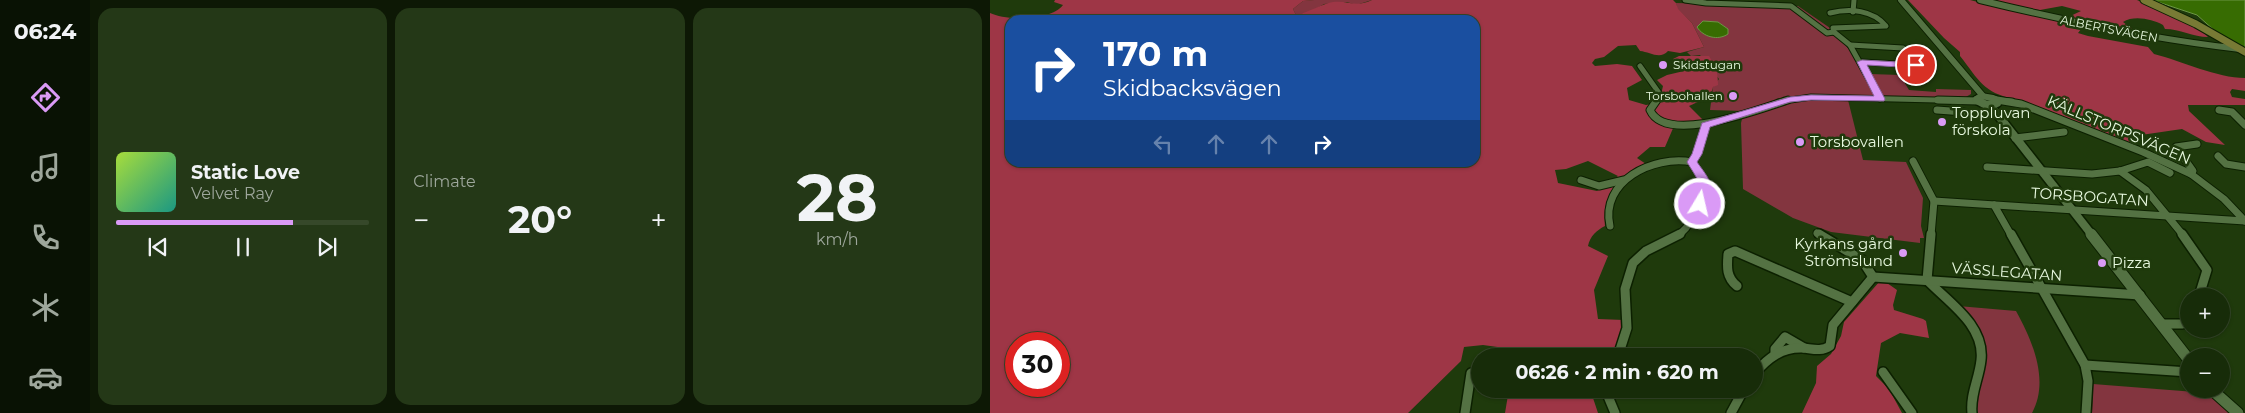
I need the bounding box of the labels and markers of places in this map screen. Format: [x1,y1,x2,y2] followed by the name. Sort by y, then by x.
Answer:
[1895,44,1937,86] pin
[1673,57,1741,72] place label: Skidstugan
[1657,59,1669,71] marker: Skidstugan
[1646,88,1723,103] place label: Torsbohallen
[1727,90,1739,102] marker: Torsbohallen
[1952,103,2030,139] place label: Toppluvan förskola
[1936,116,1948,128] marker: Toppluvan förskola
[1810,132,1904,151] place label: Torsbovallen
[1794,136,1806,148] marker: Torsbovallen
[1794,234,1893,270] place label: Kyrkans gård Strömslund
[1897,247,1909,259] marker: Kyrkans gård Strömslund
[2112,253,2151,272] place label: Pizza
[2096,257,2108,269] marker: Pizza

